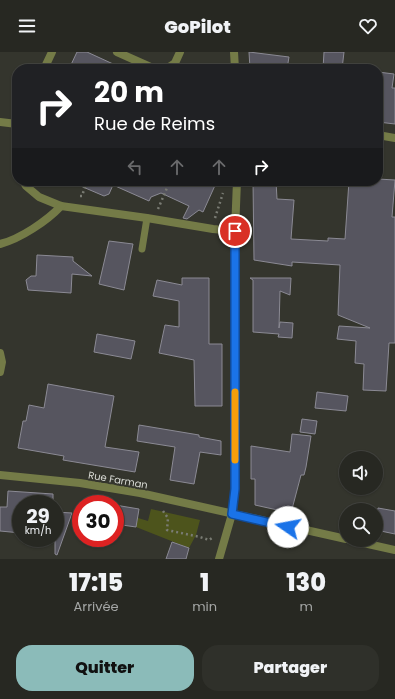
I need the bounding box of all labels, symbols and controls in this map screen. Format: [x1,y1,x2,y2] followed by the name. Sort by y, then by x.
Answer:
[164,14,231,39] text: GoPilot
[16,15,38,37] icon: menu
[357,15,379,37] icon: heart
[94,73,164,112] text: 20 m
[28,80,80,132] icon: right
[94,111,215,136] text: Rue de Reims
[124,156,146,178] icon: left
[166,156,188,178] icon: ahead
[208,156,230,178] icon: ahead
[250,156,272,178] icon: right
[218,214,252,248] pin
[224,220,246,242] icon: arrive
[339,451,383,547] map controls
[339,451,383,495] button: sound
[87,467,149,493] street label: Rue Farman
[72,495,124,547] speed limit sign: 30
[26,502,50,530] text: 29
[339,503,383,547] button: search
[267,506,309,548] position arrow
[25,523,51,538] text: km/h
[69,566,123,599] text: 17:15
[200,566,209,599] text: 1
[286,566,326,599] text: 130
[74,597,119,616] text: Arrivée
[192,597,217,616] text: min
[299,597,313,616] text: m
[16,645,194,691] button: Quitter
[202,645,379,691] button: Partager

